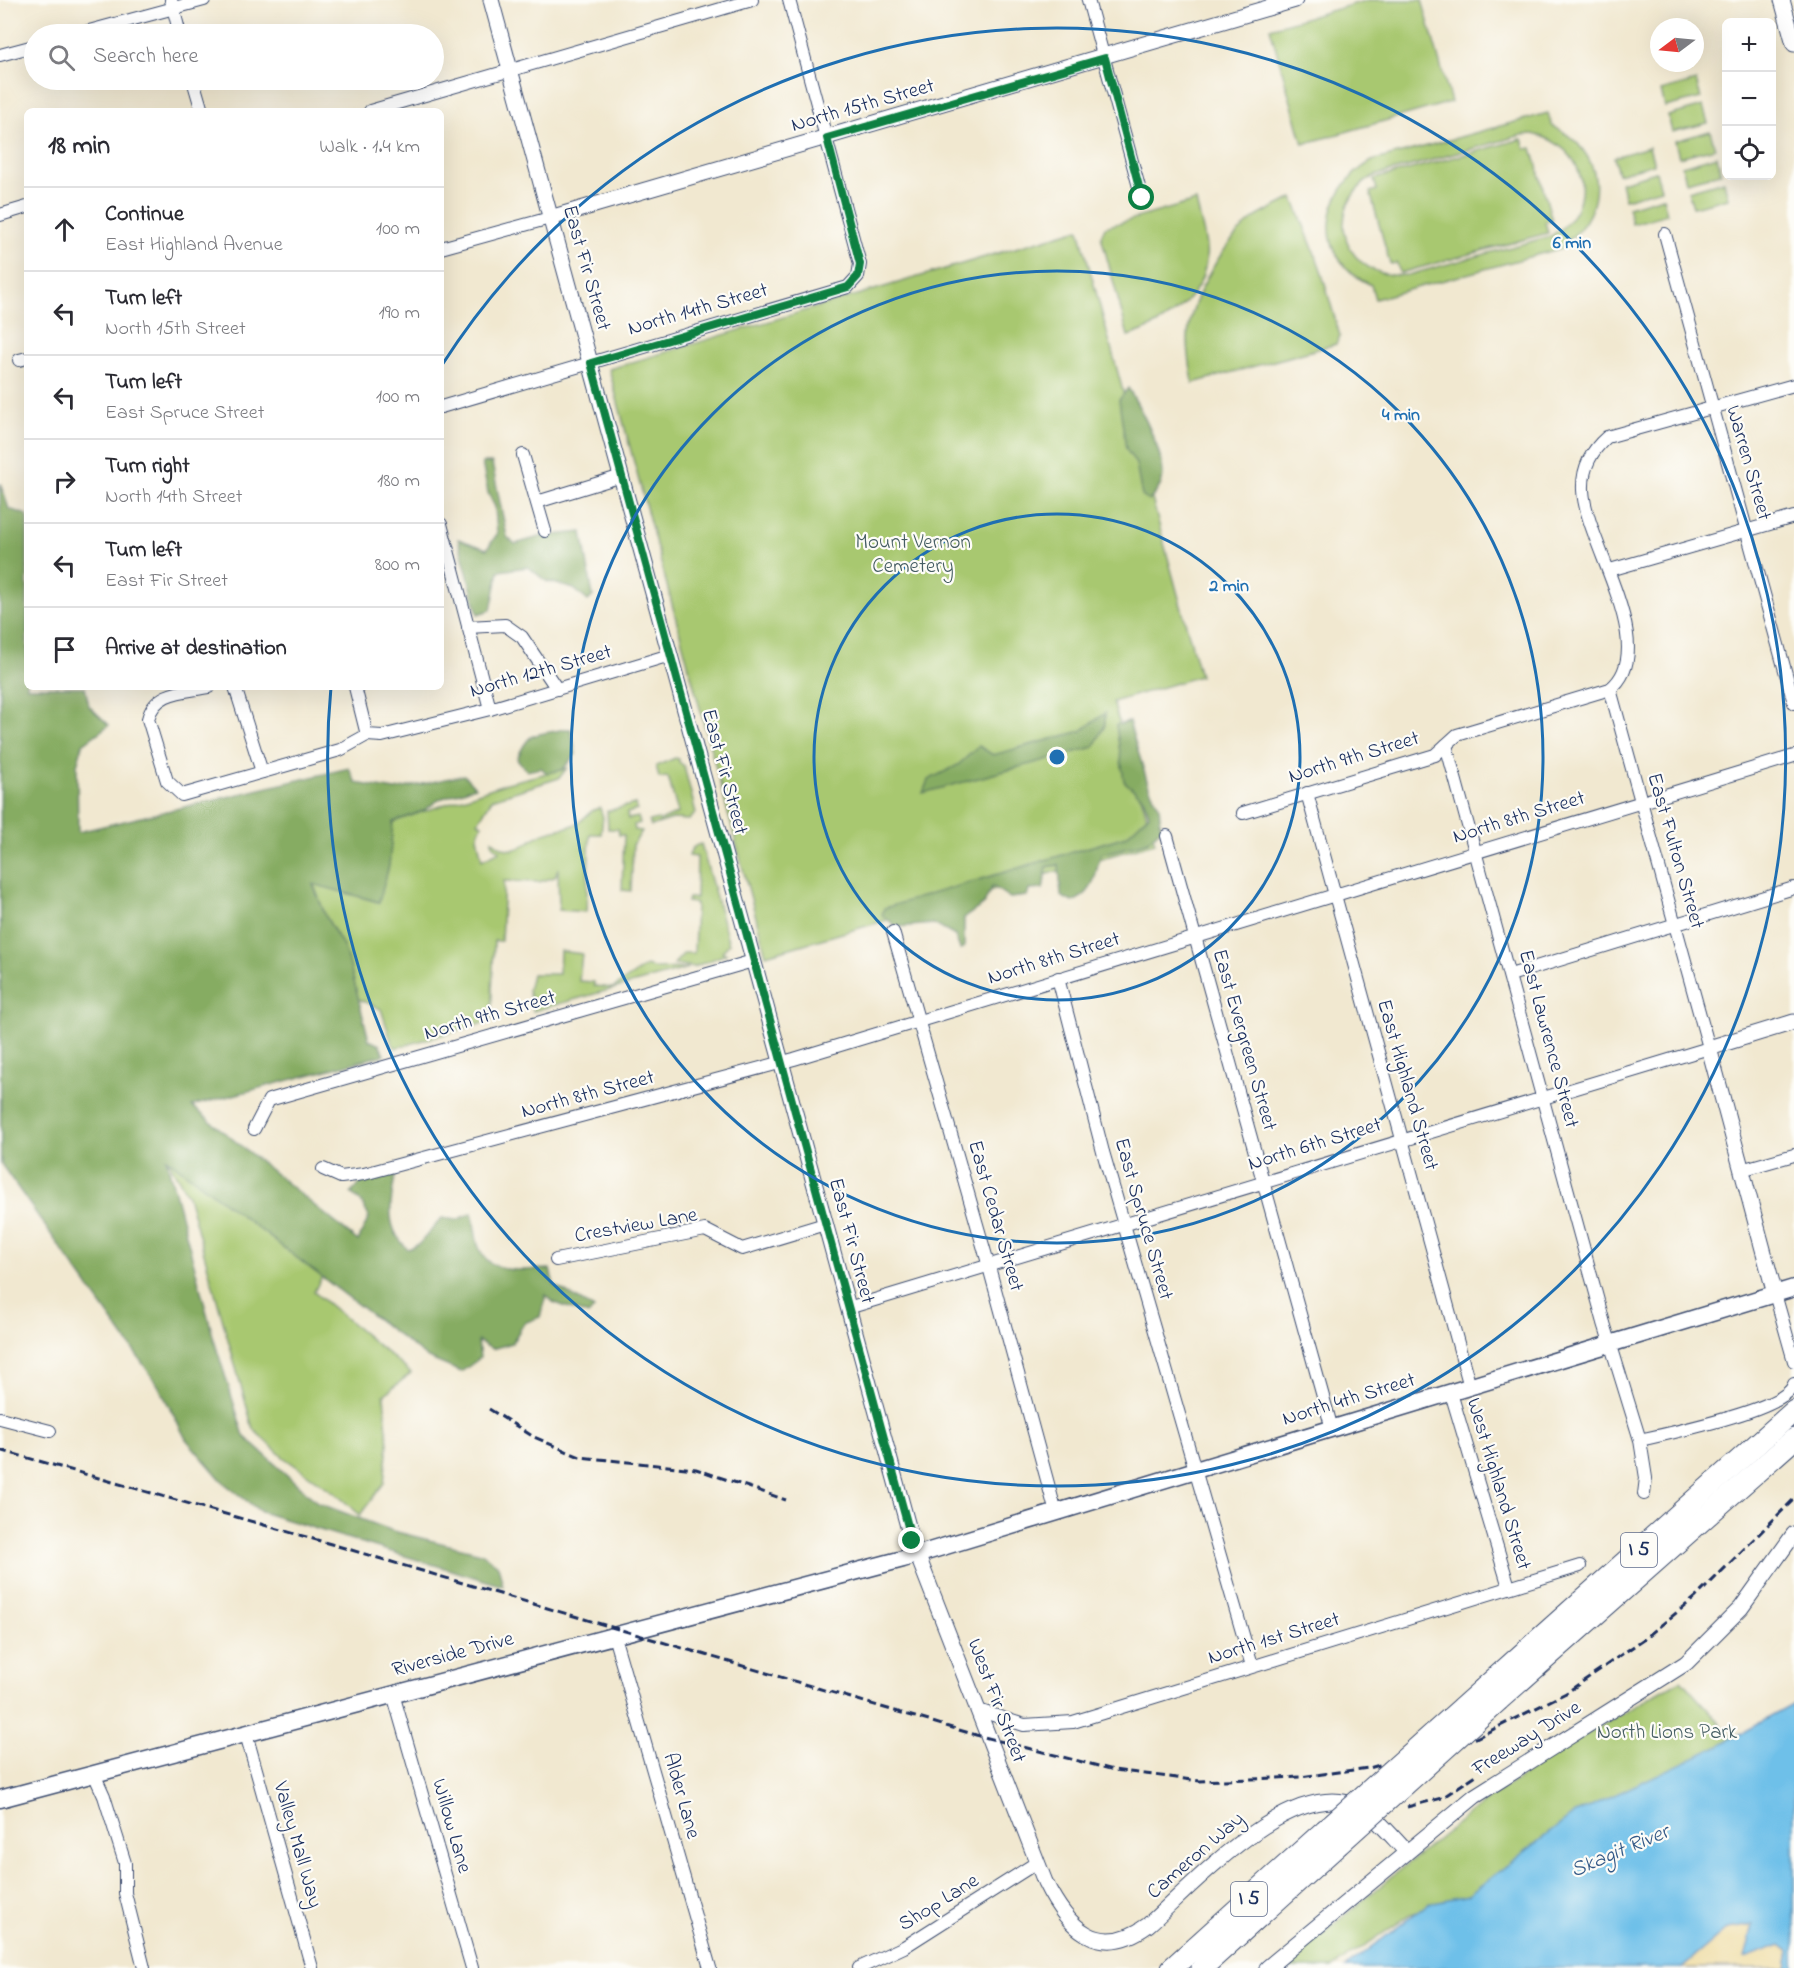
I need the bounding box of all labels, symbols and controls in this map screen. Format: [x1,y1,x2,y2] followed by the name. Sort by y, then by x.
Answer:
[1650,18,1704,72] north arrow
[1722,18,1776,180] map controls
[1722,18,1776,72] button: +
[24,24,444,90] search box
[45,41,78,74] icon: search
[93,41,198,73] text: Search here
[788,71,938,141] street label: North 15th Street
[1722,72,1776,126] button: −
[1722,126,1776,180] button: locate
[48,128,110,166] text: 18 min
[319,133,420,162] text: Walk · 1.4 km
[1128,184,1154,210] route start
[105,199,184,231] text: Continue
[554,202,618,334] street label: East Fir Street
[48,213,81,246] icon: ahead
[376,215,420,244] text: 100 m
[105,231,283,260] text: East Highland Avenue
[1553,231,1591,257] text: 6 min
[624,276,772,344] street label: North 14th Street
[105,283,182,315] text: Turn left
[48,297,81,330] icon: left
[378,299,420,328] text: 190 m
[105,315,246,344] text: North 15th Street
[105,367,182,399] text: Turn left
[48,381,81,414] icon: left
[376,383,420,412] text: 100 m
[105,399,264,428] text: East Spruce Street
[1717,402,1779,524] street label: Warren Street
[1382,403,1420,429] text: 4 min
[105,451,190,483] text: Turn right
[48,465,81,498] icon: right
[377,467,420,496] text: 180 m
[105,483,243,512] text: North 14th Street
[855,528,971,584] park label: Mount Vernon Cemetery
[105,535,182,567] text: Turn left
[48,549,81,582] icon: left
[375,551,420,580] text: 800 m
[105,567,228,596] text: East Fir Street
[1208,574,1249,600] text: 2 min
[48,633,81,666] icon: arrive
[105,633,287,665] text: Arrive at destination
[467,637,615,707] street label: North 12th Street
[693,706,755,838] street label: East Fir Street
[1285,724,1423,792] street label: North 9th Street
[1047,747,1067,767] centre of rings
[1638,769,1712,933] street label: East Fulton Street
[1449,784,1589,852] street label: North 8th Street
[984,925,1124,993] street label: North 8th Street
[1202,946,1284,1135] street label: East Evergreen Street
[1510,947,1586,1131] street label: East Lawrence Street
[421,983,559,1049] street label: North 9th Street
[1366,996,1446,1175] street label: East Highland Street
[518,1063,658,1127] street label: North 8th Street
[1244,1110,1386,1180] street label: North 6th Street
[1106,1134,1180,1304] street label: East Spruce Street
[959,1137,1031,1295] street label: East Cedar Street
[820,1175,882,1307] street label: East Fir Street
[572,1200,700,1252] street label: Crestview Lane
[1279,1366,1419,1434] street label: North 4th Street
[1456,1394,1538,1574] street label: West Highland Street
[898,1527,924,1553] route end
[1621,1533,1657,1567] road number: I 5
[1204,1605,1344,1673] street label: North 1st Street
[389,1624,518,1686] street label: Riverside Drive
[959,1635,1033,1767] street label: West Fir Street
[1466,1693,1589,1787] street label: Freeway Drive
[1597,1718,1738,1748] park label: North Lions Park
[654,1749,708,1843] street label: Alder Lane
[423,1775,479,1877] street label: Willow Lane
[262,1777,329,1912] street label: Valley Mall Way
[1141,1805,1253,1908] street label: Cameron Way
[1566,1816,1677,1887] water label: Skagit River
[893,1866,986,1940] street label: Shop Lane
[1231,1882,1267,1916] road number: I 5

